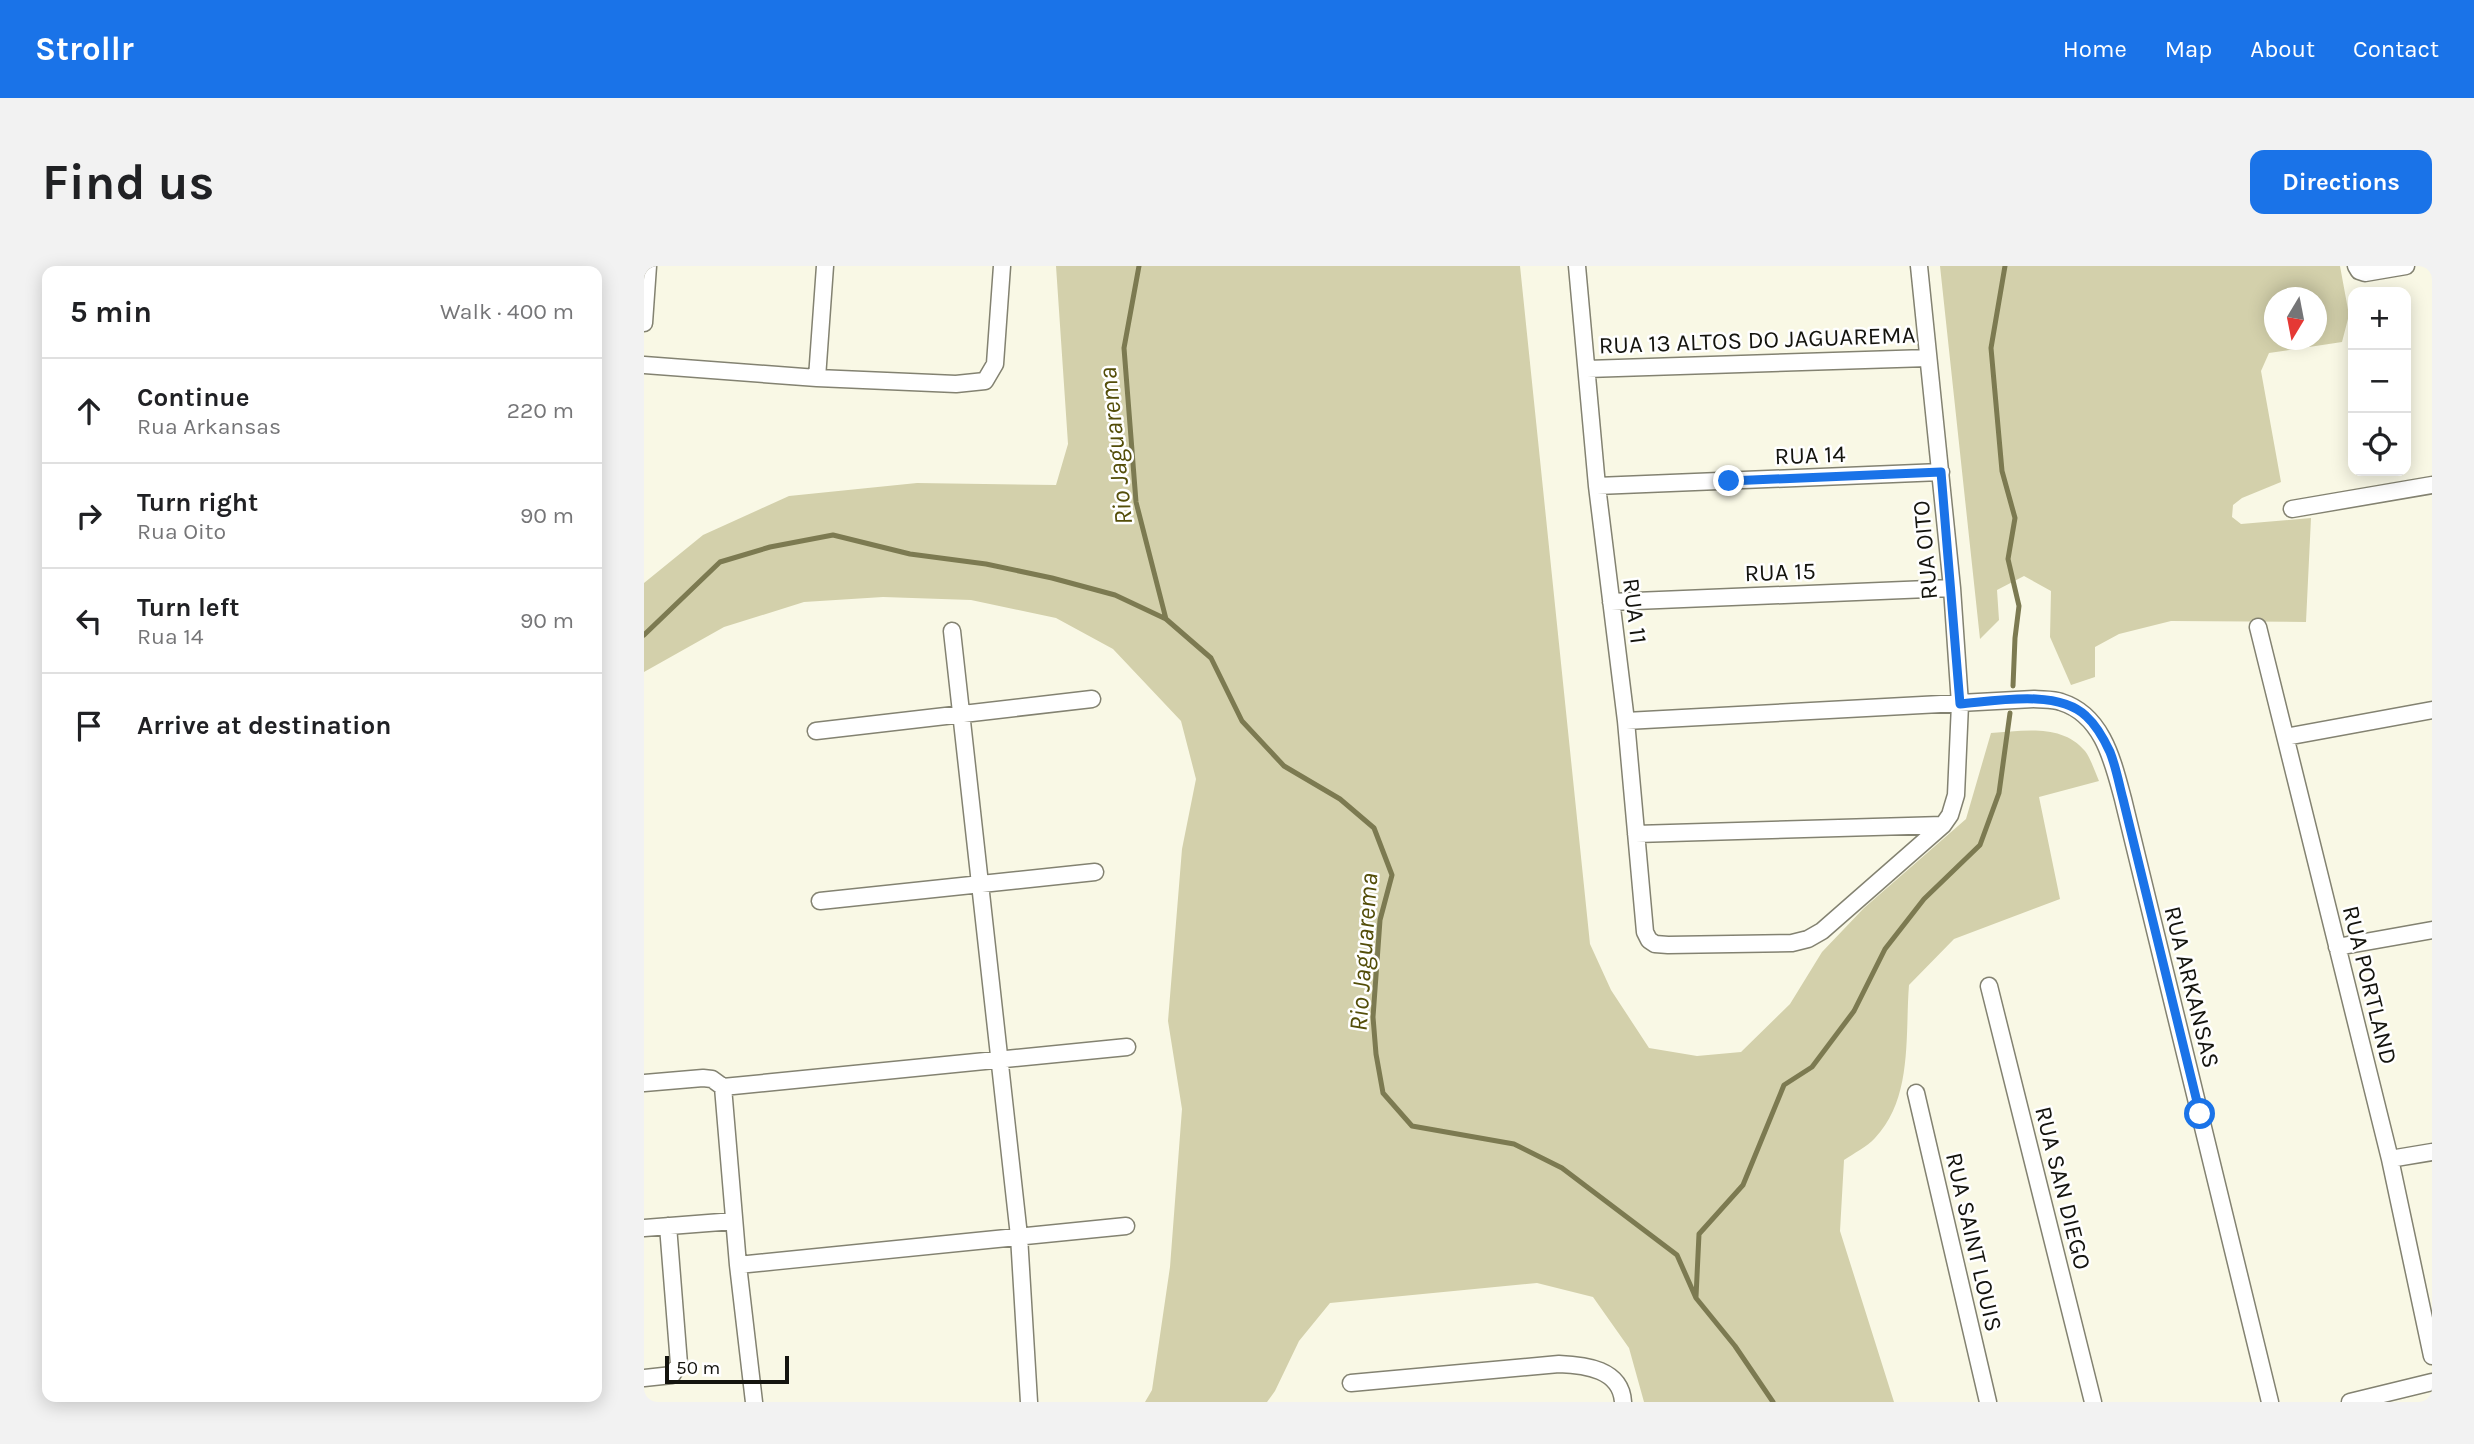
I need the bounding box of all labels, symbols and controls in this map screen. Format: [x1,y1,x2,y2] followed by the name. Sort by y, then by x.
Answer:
[35,30,134,68] text: Strollr
[2063,35,2127,63] text: Home
[2165,35,2212,63] text: Map
[2250,35,2315,63] text: About
[2353,35,2439,63] text: Contact
[2250,150,2432,214] button: Directions
[42,154,214,211] text: Find us
[2264,287,2327,350] north arrow
[2348,287,2411,476] map controls
[2348,287,2411,350] button: +
[70,294,152,330] text: 5 min
[440,298,574,325] text: Walk · 400 m
[1598,320,1916,360] street label: RUA 13 ALTOS DO JAGUAREMA
[2348,350,2411,413] button: −
[1092,365,1139,526] water label: Rio Jaguarema
[137,382,249,413] text: Continue
[70,392,108,430] icon: ahead
[507,397,574,424] text: 220 m
[137,413,281,440] text: Rua Arkansas
[2348,413,2411,476] button: locate
[1774,440,1846,470] street label: RUA 14
[1713,465,1744,496] route end
[137,487,258,518] text: Turn right
[70,497,108,535] icon: right
[1907,499,1943,601] street label: RUA OITO
[520,502,574,529] text: 90 m
[137,518,226,545] text: Rua Oito
[1744,557,1816,587] street label: RUA 15
[1617,577,1653,645] street label: RUA 11
[137,592,239,623] text: Turn left
[70,602,108,640] icon: left
[520,607,574,634] text: 90 m
[137,623,204,650] text: Rua 14
[70,707,108,745] icon: arrive
[137,710,391,741] text: Arrive at destination
[1343,872,1384,1032] water label: Rio Jaguarema
[2158,903,2226,1071] street label: RUA ARKANSAS
[2337,903,2403,1067] street label: RUA PORTLAND
[2184,1098,2215,1129] route start
[2029,1103,2097,1273] street label: RUA SAN DIEGO
[1940,1150,2008,1334] street label: RUA SAINT LOUIS
[665,1353,789,1385] scale bar
[676,1357,720,1379] text: 50 m

